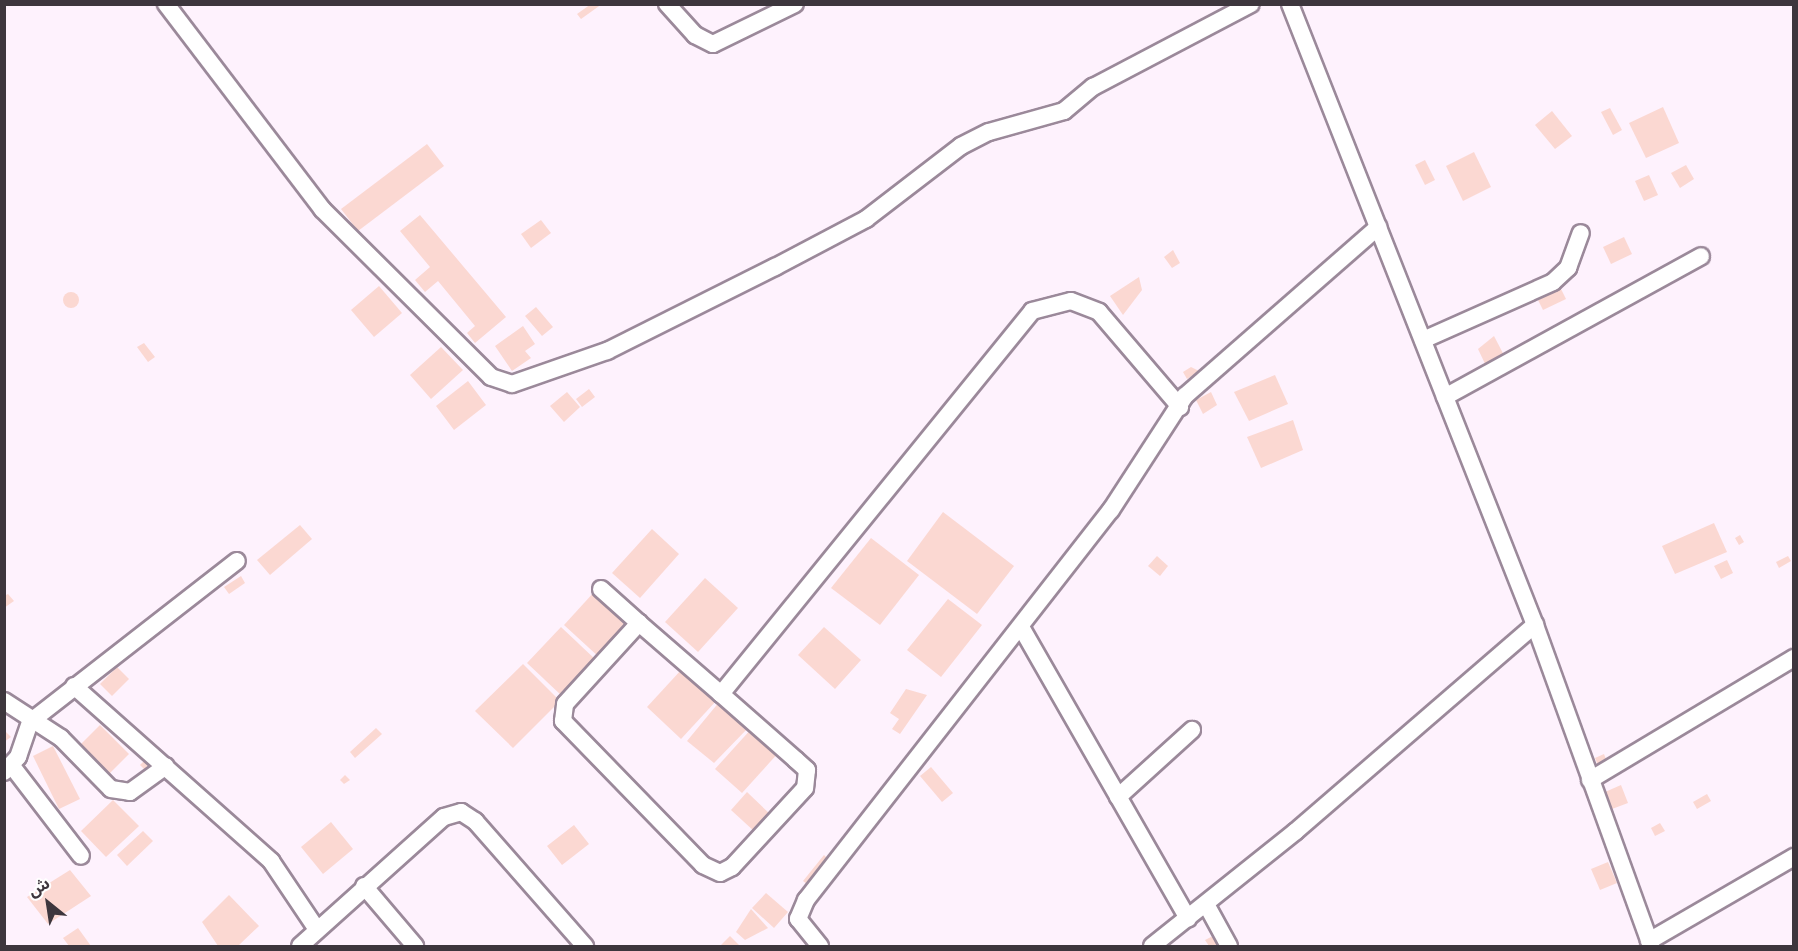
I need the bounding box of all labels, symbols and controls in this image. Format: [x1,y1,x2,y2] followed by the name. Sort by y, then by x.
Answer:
[18,873,78,933] north arrow
[25,873,53,901] text: ش

